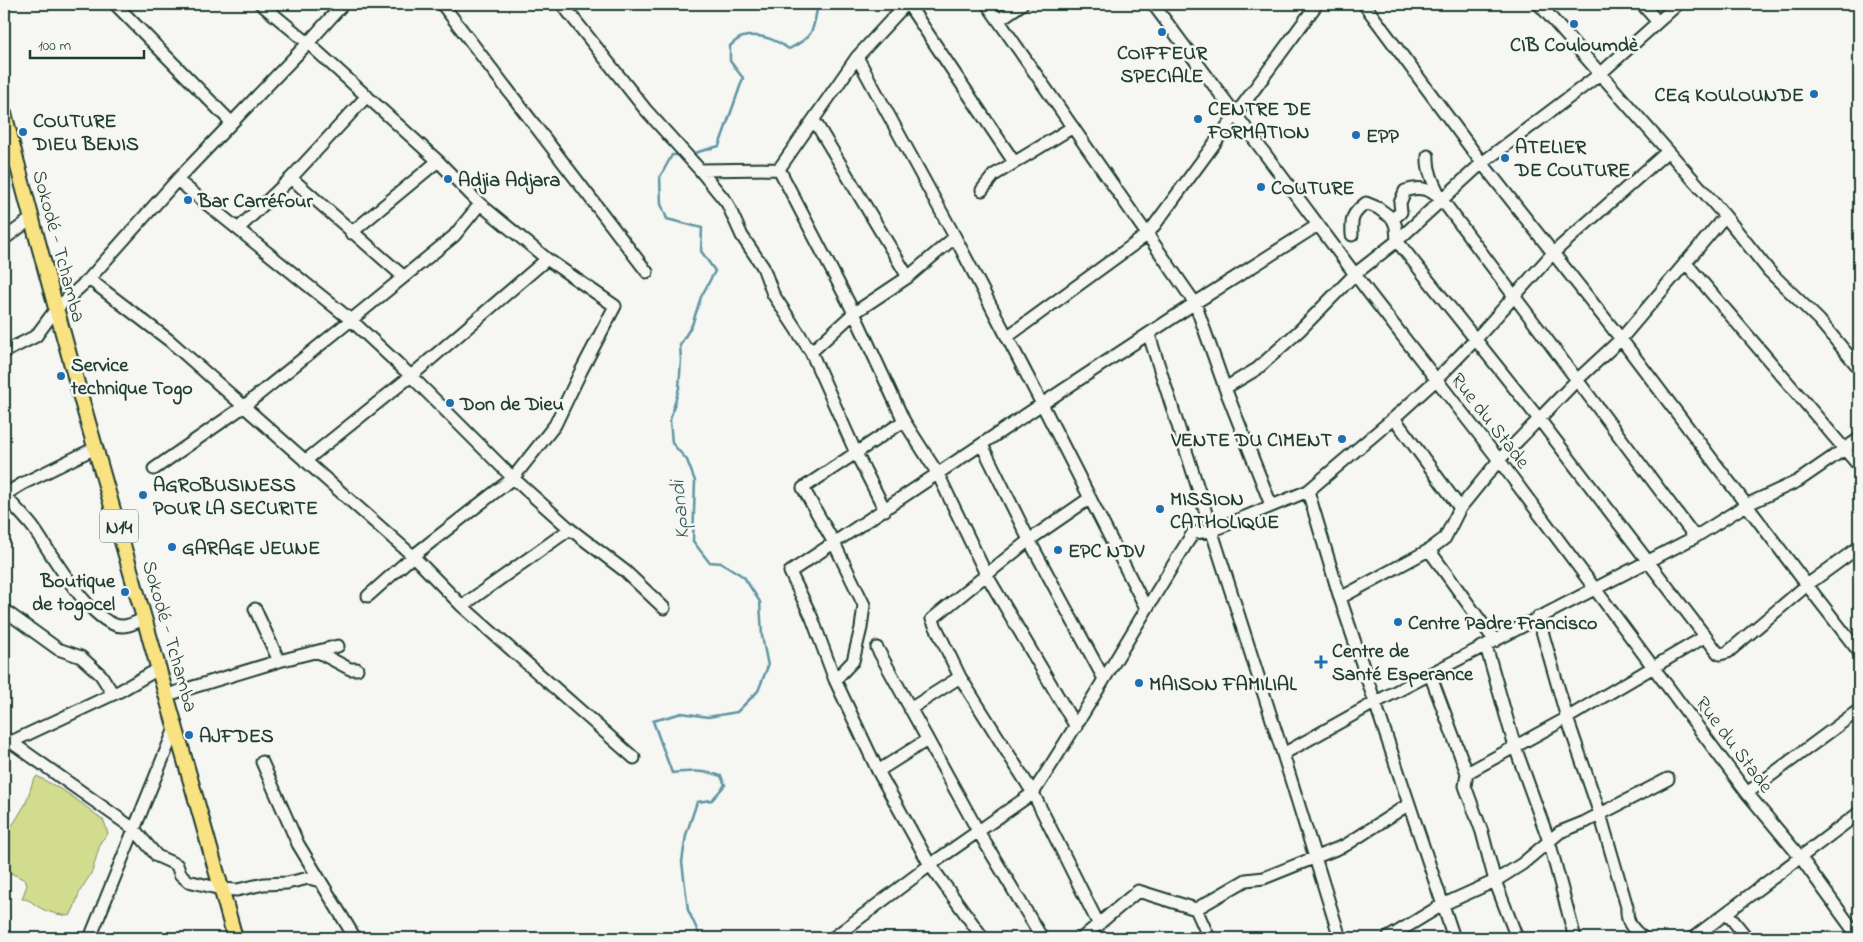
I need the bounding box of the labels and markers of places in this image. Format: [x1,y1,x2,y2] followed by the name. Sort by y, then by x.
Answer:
[1568,18,1580,30] marker: CIB Couloumdè
[1156,26,1168,38] marker: COIFFEUR SPECIALE
[1510,32,1639,61] place label: CIB Couloumdè
[1117,40,1208,92] place label: COIFFEUR SPECIALE
[1654,82,1804,111] place label: CEG KOULOUNDE
[1808,88,1820,100] marker: CEG KOULOUNDE
[1207,96,1311,148] place label: CENTRE DE FORMATION
[32,108,139,160] place label: COUTURE DIEU BENIS
[1192,113,1204,125] marker: CENTRE DE FORMATION
[1366,123,1400,152] place label: EPP
[17,126,29,138] marker: COUTURE DIEU BENIS
[1350,129,1362,141] marker: EPP
[1514,134,1630,186] place label: ATELIER DE COUTURE
[1499,152,1511,164] marker: ATELIER DE COUTURE
[458,167,561,196] place label: Adjia Adjara
[442,173,454,185] marker: Adjia Adjara
[1271,175,1354,204] place label: COUTURE
[1255,181,1267,193] marker: COUTURE
[197,188,313,217] place label: Bar Carréfour
[182,194,194,206] marker: Bar Carréfour
[70,352,193,405] place label: Service technique Togo
[55,370,67,382] marker: Service technique Togo
[459,391,564,420] place label: Don de Dieu
[444,397,456,409] marker: Don de Dieu
[1170,427,1333,456] place label: VENTE DU CIMENT
[1336,433,1348,445] marker: VENTE DU CIMENT
[153,472,318,524] place label: AGROBUSINESS POUR LA SECURITE
[1170,486,1279,538] place label: MISSION CATHOLIQUE
[137,489,149,501] marker: AGROBUSINESS POUR LA SECURITE
[1154,503,1166,515] marker: MISSION CATHOLIQUE
[182,535,320,564] place label: GARAGE JEUNE
[1068,538,1145,567] place label: EPC NDV
[166,541,178,553] marker: GARAGE JEUNE
[1052,544,1064,556] marker: EPC NDV
[32,568,116,621] place label: Boutique de togocel
[119,586,131,598] marker: Boutique de togocel
[1408,610,1597,639] place label: Centre Padre Francisco
[1392,616,1404,628] marker: Centre Padre Francisco
[1332,638,1474,690] place label: Centre de Santé Esperance
[1314,655,1328,669] marker: Centre de Santé Esperance
[1149,671,1297,700] place label: MAISON FAMILIAL
[1133,677,1145,689] marker: MAISON FAMILIAL
[199,723,274,752] place label: AJFDES
[183,729,195,741] marker: AJFDES

